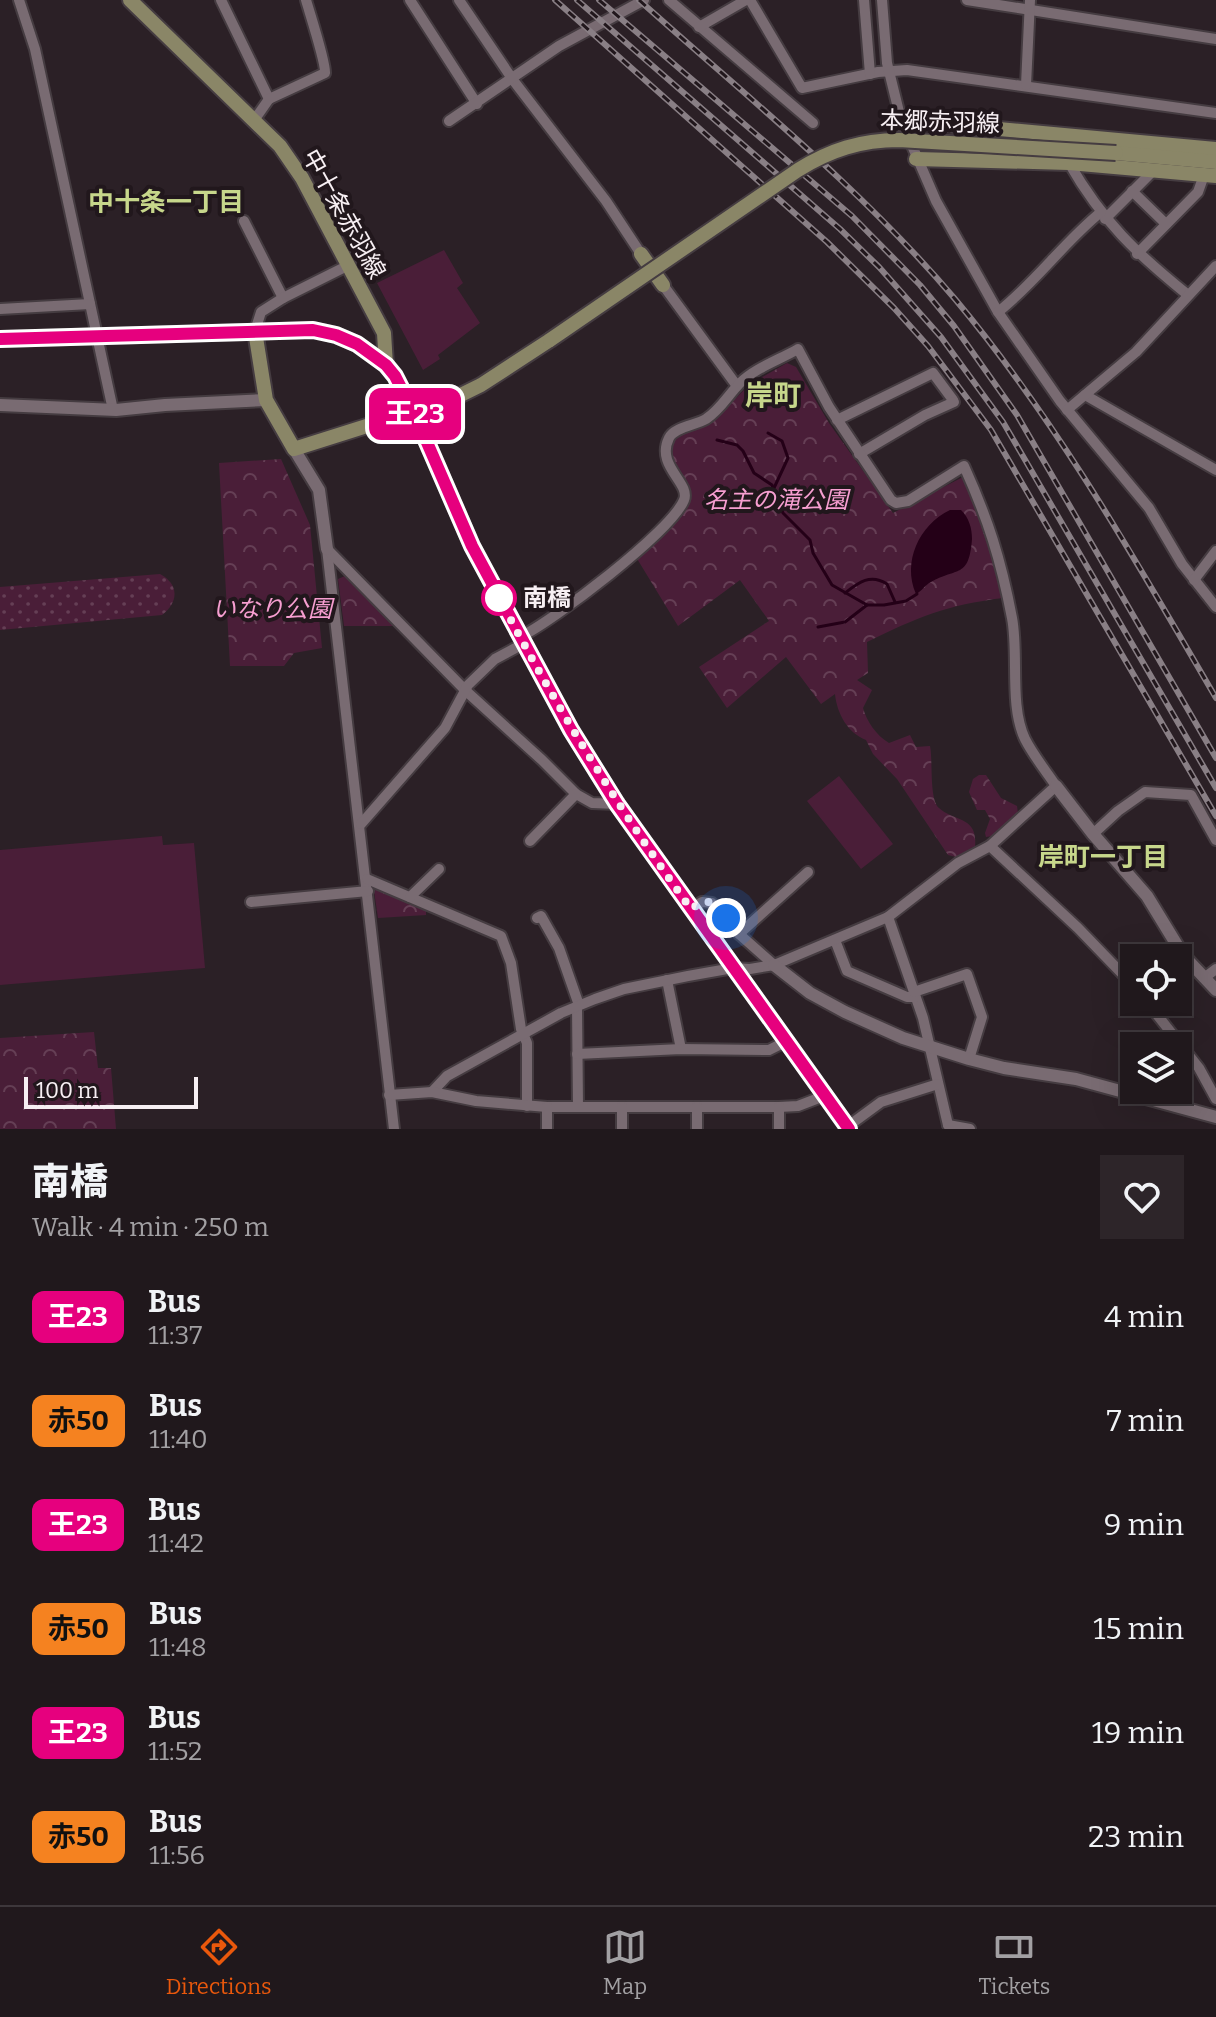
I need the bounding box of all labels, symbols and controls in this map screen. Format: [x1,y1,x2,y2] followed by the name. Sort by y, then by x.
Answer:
[880,106,1000,138] street label: 本郷赤羽線
[297,144,391,284] street label: 中十条赤羽線
[88,187,244,218] district label: 中十条一丁目
[745,379,801,412] district label: 岸町
[369,388,461,440] line badge: 王23
[385,397,445,430] text: 王23
[704,486,851,514] park label: 名主の滝公園
[482,581,516,615] marker: 南橋
[523,584,571,612] place label: 南橋
[212,595,335,623] park label: いなり公園
[1038,842,1168,873] district label: 岸町一丁目
[706,898,746,938] your location
[1120,944,1192,1104] map controls
[1120,944,1192,1016] button: locate
[1120,1032,1192,1104] button: layers
[24,1073,198,1109] scale bar
[36,1077,99,1104] text: 100 m
[1100,1155,1184,1239] button: heart
[32,1159,108,1205] text: 南橋
[32,1212,269,1243] text: Walk · 4 min · 250 m
[148,1284,201,1320] text: Bus
[1104,1299,1184,1335] text: 4 min
[48,1300,108,1333] text: 王23
[148,1320,202,1351] text: 11:37
[149,1388,202,1424] text: Bus
[1106,1403,1184,1439] text: 7 min
[48,1404,109,1437] text: 赤50
[149,1424,208,1455] text: 11:40
[148,1492,201,1528] text: Bus
[1104,1507,1184,1543] text: 9 min
[48,1508,108,1541] text: 王23
[148,1528,204,1559] text: 11:42
[149,1596,202,1632] text: Bus
[1093,1611,1184,1647] text: 15 min
[48,1612,109,1645] text: 赤50
[149,1632,207,1663] text: 11:48
[148,1700,201,1736] text: Bus
[1092,1715,1184,1751] text: 19 min
[48,1716,108,1749] text: 王23
[148,1736,202,1767] text: 11:52
[149,1804,202,1840] text: Bus
[1088,1819,1184,1855] text: 23 min
[48,1820,109,1853] text: 赤50
[149,1840,205,1871] text: 11:56
[166,1925,272,2000] tab: Directions
[603,1925,647,2000] tab: Map
[979,1925,1050,2000] tab: Tickets

